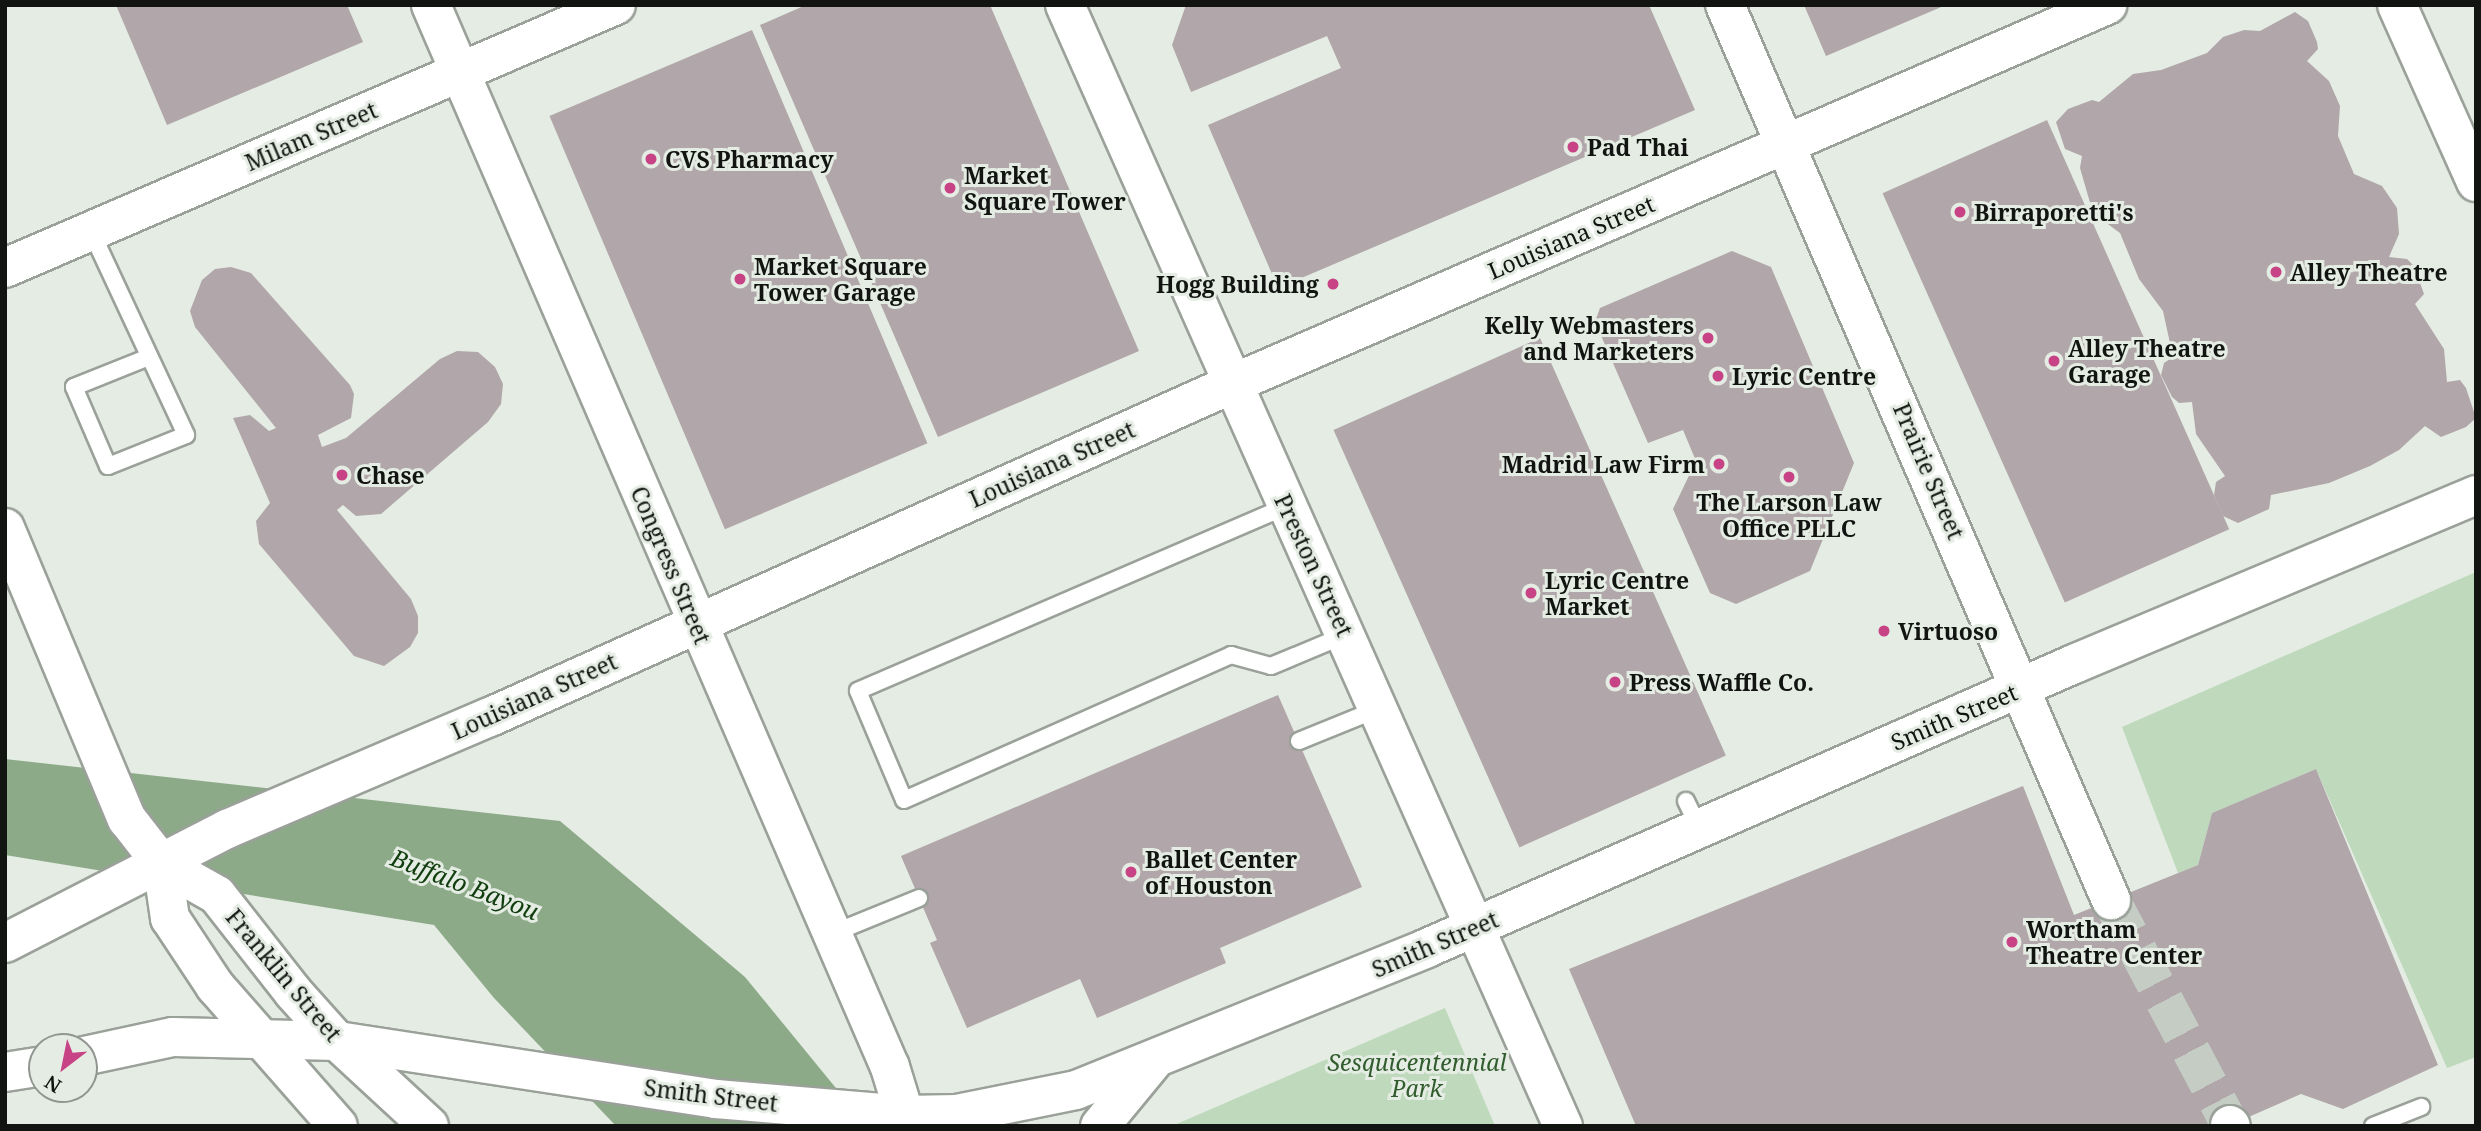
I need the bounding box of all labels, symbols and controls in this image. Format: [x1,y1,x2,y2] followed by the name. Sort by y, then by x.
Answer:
[241,96,381,176] street label: Milam Street
[1587,133,1689,161] place label: Pad Thai
[1565,139,1581,155] marker: Pad Thai
[665,145,833,173] place label: CVS Pharmacy
[643,151,659,167] marker: CVS Pharmacy
[964,161,1126,215] place label: Market Square Tower
[942,180,958,196] marker: Market Square Tower
[1484,189,1658,285] street label: Louisiana Street
[1974,198,2134,226] place label: Birraporetti's
[1952,204,1968,220] marker: Birraporetti's
[754,252,927,306] place label: Market Square Tower Garage
[2290,258,2448,286] place label: Alley Theatre
[2268,264,2284,280] marker: Alley Theatre
[1156,270,1319,298] place label: Hogg Building
[732,271,748,287] marker: Market Square Tower Garage
[1325,276,1341,292] marker: Hogg Building
[1485,311,1694,365] place label: Kelly Webmasters and Marketers
[1700,330,1716,346] marker: Kelly Webmasters and Marketers
[2068,334,2226,388] place label: Alley Theatre Garage
[2046,353,2062,369] marker: Alley Theatre Garage
[1732,362,1876,390] place label: Lyric Centre
[1710,368,1726,384] marker: Lyric Centre
[1888,399,1970,543] street label: Prairie Street
[965,415,1139,513] street label: Louisiana Street
[1502,450,1705,478] place label: Madrid Law Firm
[1711,456,1727,472] marker: Madrid Law Firm
[356,461,425,489] place label: Chase
[334,467,350,483] marker: Chase
[1781,469,1797,485] marker: The Larson Law Office PLLC
[625,482,717,648] street label: Congress Street
[1696,488,1882,542] place label: The Larson Law Office PLLC
[1269,490,1359,640] street label: Preston Street
[1545,566,1689,620] place label: Lyric Centre Market
[1523,585,1539,601] marker: Lyric Centre Market
[1898,617,1998,645] place label: Virtuoso
[1876,623,1892,639] marker: Virtuoso
[447,647,621,745] street label: Louisiana Street
[1629,668,1814,696] place label: Press Waffle Co.
[1607,674,1623,690] marker: Press Waffle Co.
[1887,678,2021,756] street label: Smith Street
[387,843,543,925] water label: Buffalo Bayou
[1145,845,1297,899] place label: Ballet Center of Houston
[1123,864,1139,880] marker: Ballet Center of Houston
[221,903,347,1047] street label: Franklin Street
[1368,905,1502,983] street label: Smith Street
[2026,915,2202,969] place label: Wortham Theatre Center
[2004,934,2020,950] marker: Wortham Theatre Center
[28,1033,98,1103] north arrow
[1327,1048,1507,1102] park label: Sesquicentennial Park
[40,1069,66,1099] text: N
[643,1073,779,1117] street label: Smith Street

